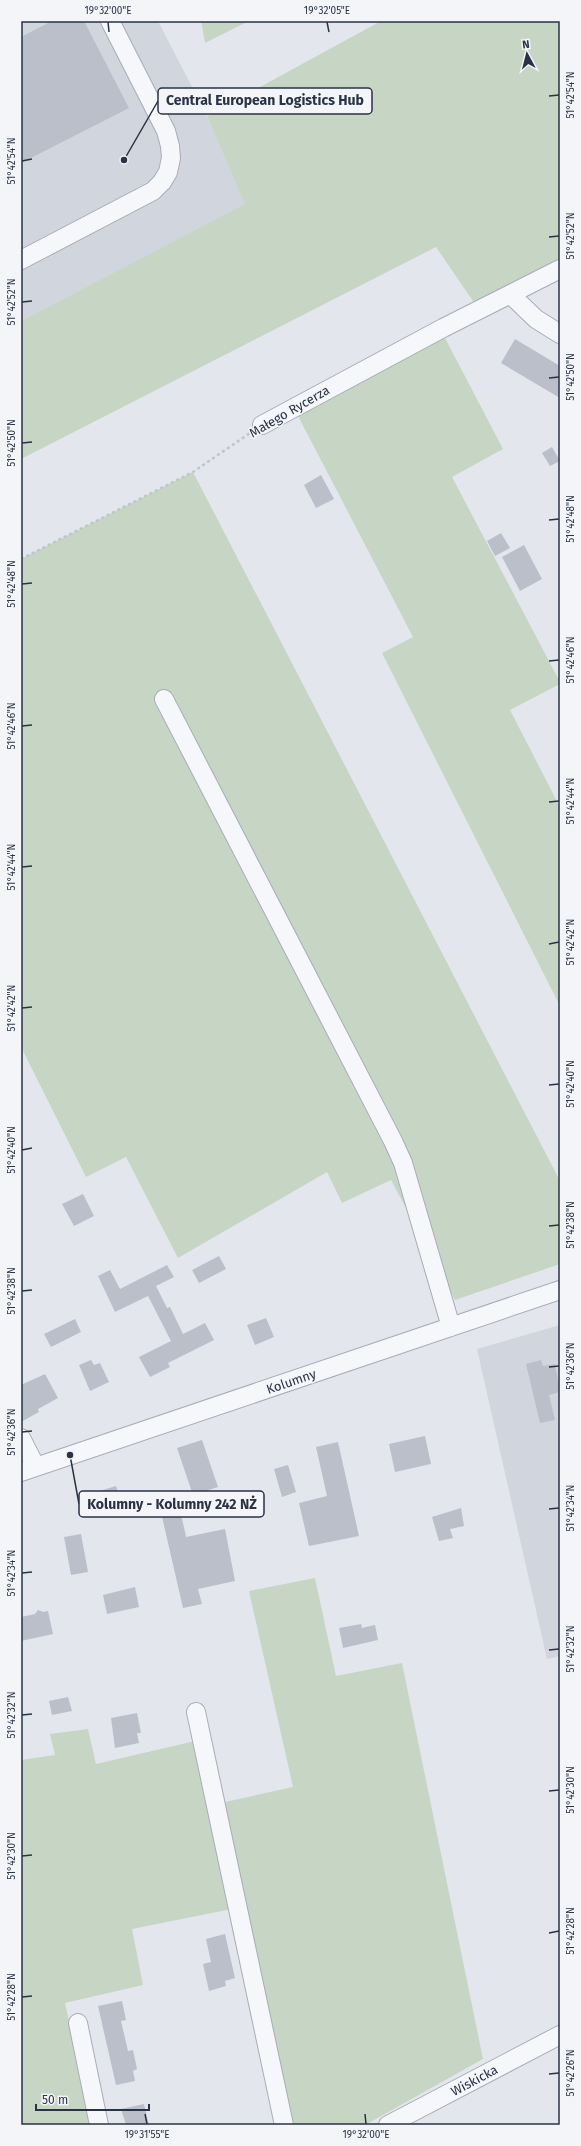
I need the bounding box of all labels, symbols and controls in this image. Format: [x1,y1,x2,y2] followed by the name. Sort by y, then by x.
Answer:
[84,5,132,17] text: 19°32'00"E
[304,5,350,17] text: 19°32'05"E
[507,34,547,74] north arrow
[521,38,530,51] text: N
[565,72,577,118] text: 51°42'54"N
[158,88,372,114] callout: Central European Logistics Hub
[166,92,364,109] text: Central European Logistics Hub
[6,138,18,184] text: 51°42'54"N
[565,213,577,259] text: 51°42'52"N
[6,279,18,325] text: 51°42'52"N
[565,353,577,401] text: 51°42'50"N
[246,382,332,441] street label: Małego Rycerza
[6,419,18,467] text: 51°42'50"N
[565,495,577,543] text: 51°42'48"N
[6,560,18,608] text: 51°42'48"N
[565,636,577,684] text: 51°42'46"N
[6,702,18,750] text: 51°42'46"N
[565,778,577,824] text: 51°42'44"N
[6,844,18,890] text: 51°42'44"N
[565,919,577,965] text: 51°42'42"N
[6,985,18,1031] text: 51°42'42"N
[565,1060,577,1108] text: 51°42'40"N
[6,1126,18,1174] text: 51°42'40"N
[565,1201,577,1249] text: 51°42'38"N
[6,1267,18,1315] text: 51°42'38"N
[565,1342,577,1390] text: 51°42'36"N
[264,1366,319,1397] street label: Kolumny
[6,1408,18,1456] text: 51°42'36"N
[565,1485,577,1531] text: 51°42'34"N
[79,1491,264,1517] callout: Kolumny - Kolumny 242 NŻ
[87,1495,257,1513] text: Kolumny - Kolumny 242 NŻ
[6,1550,18,1596] text: 51°42'34"N
[565,1626,577,1672] text: 51°42'32"N
[6,1692,18,1738] text: 51°42'32"N
[565,1766,577,1814] text: 51°42'30"N
[6,1832,18,1880] text: 51°42'30"N
[565,1907,577,1955] text: 51°42'28"N
[6,1973,18,2021] text: 51°42'28"N
[565,2049,577,2097] text: 51°42'26"N
[448,2062,500,2099] street label: Wiskicka
[36,2086,149,2112] scale bar
[42,2093,68,2107] text: 50 m
[124,2129,170,2141] text: 19°31'55"E
[342,2129,390,2141] text: 19°32'00"E

